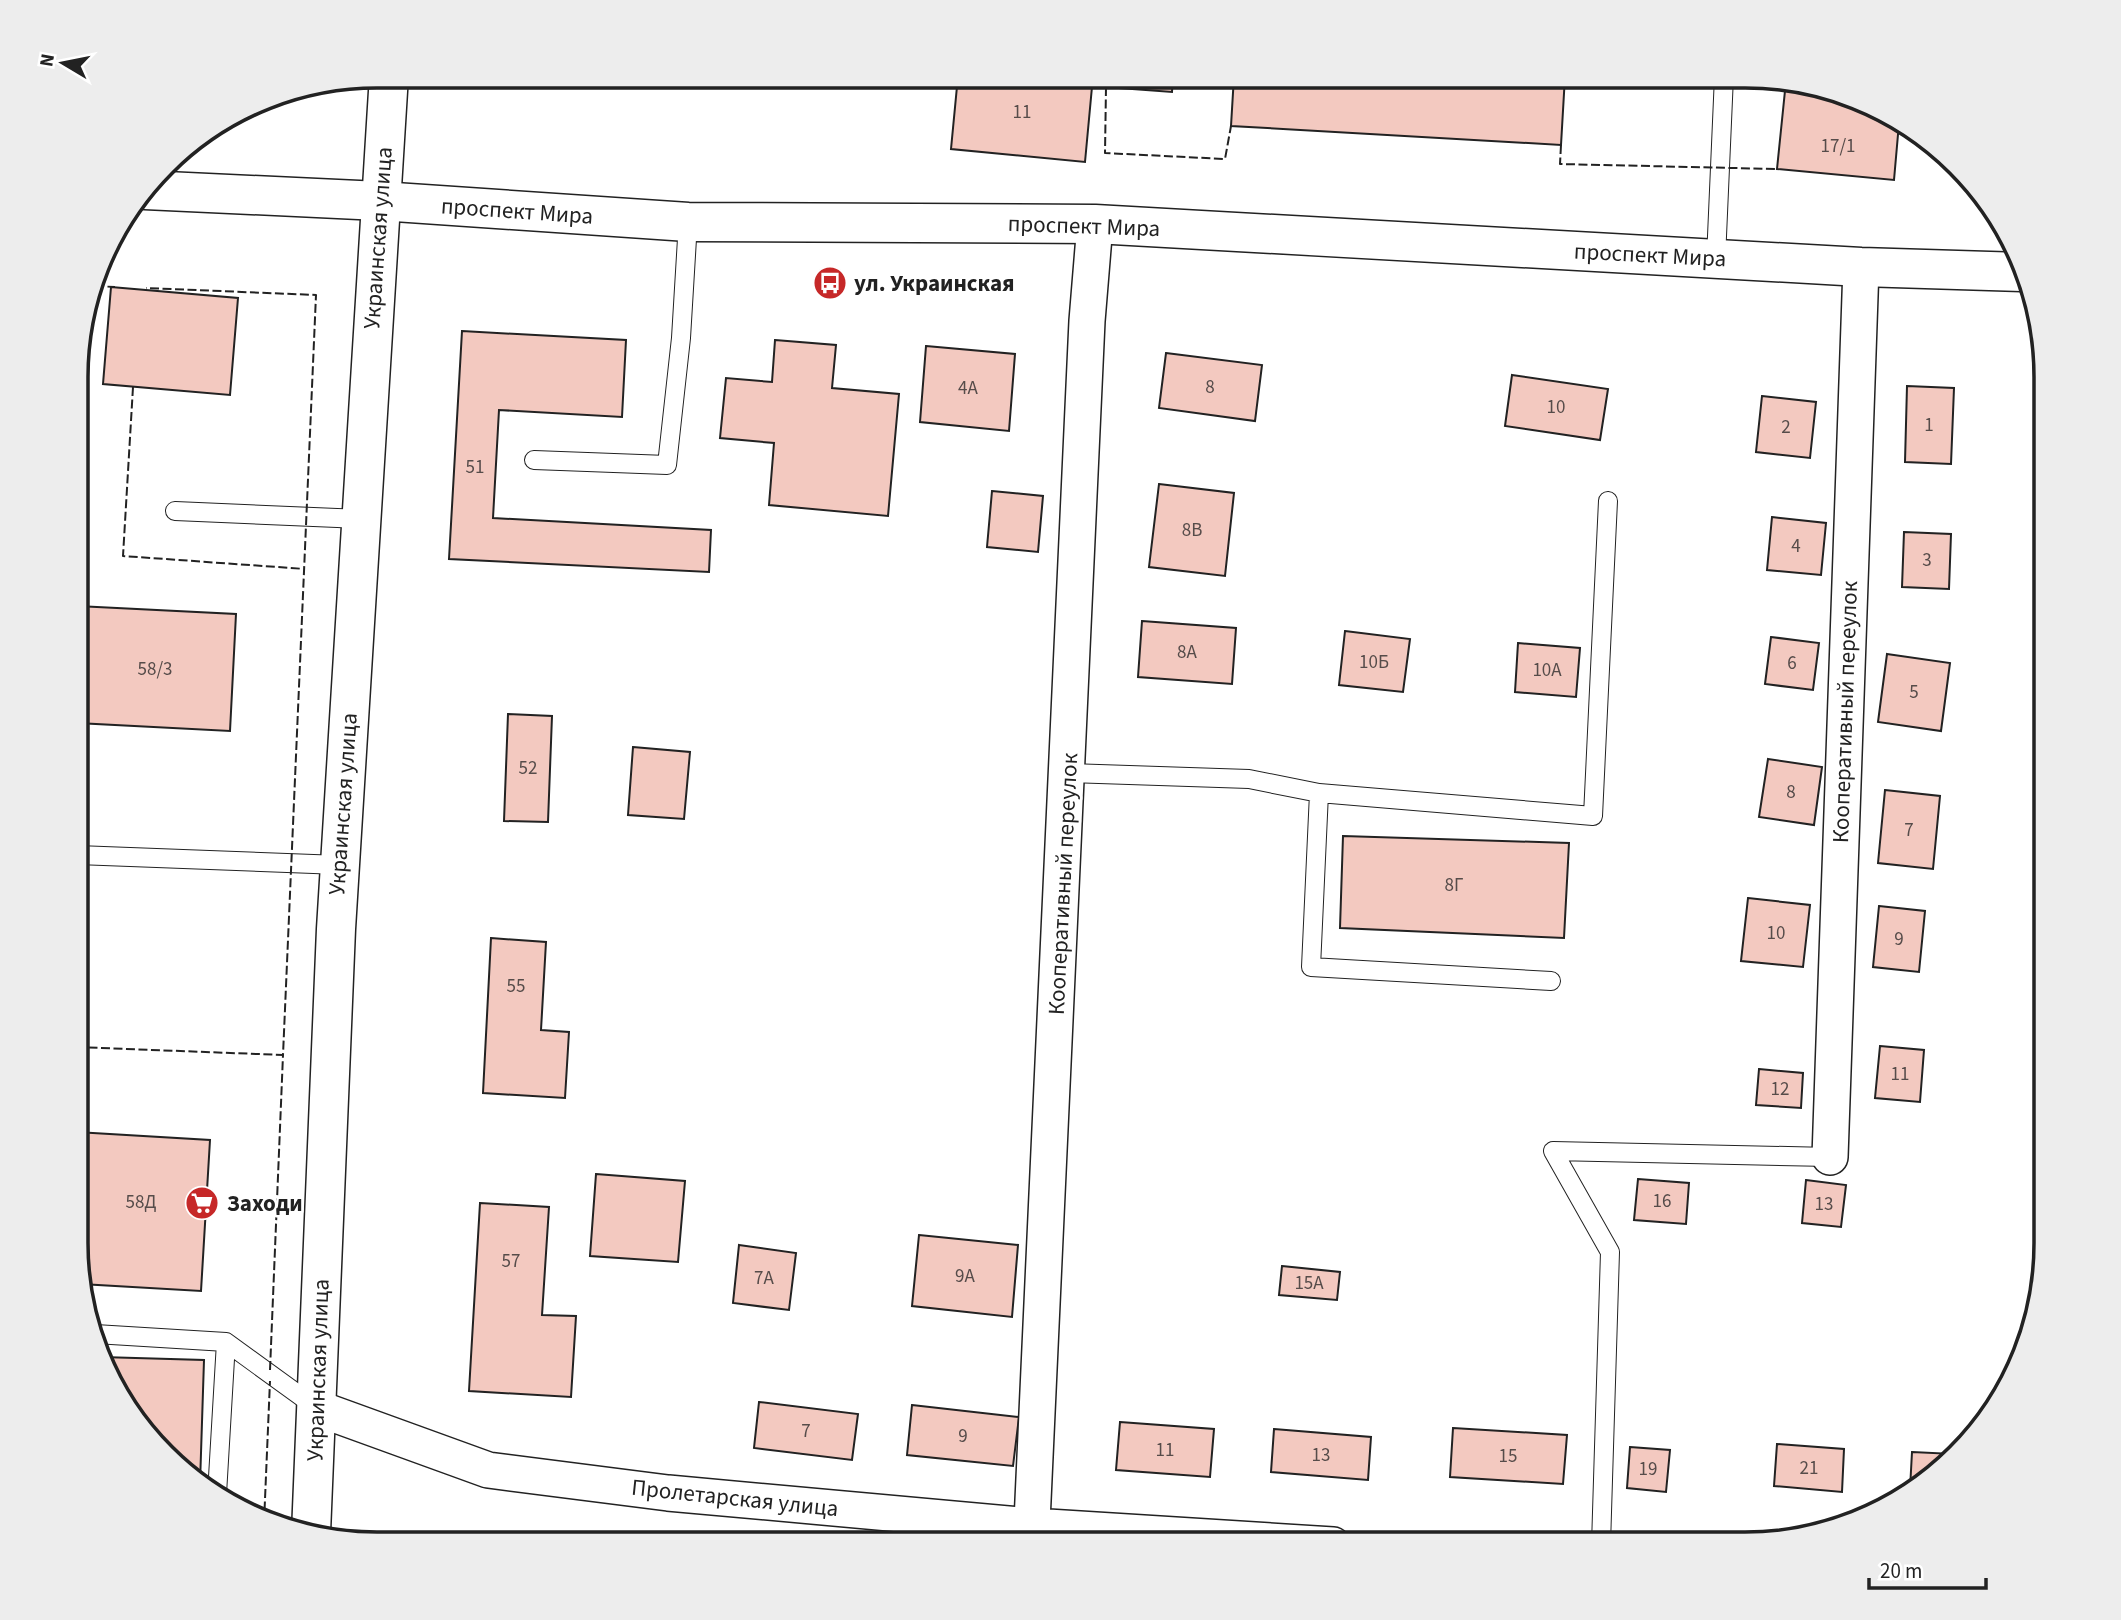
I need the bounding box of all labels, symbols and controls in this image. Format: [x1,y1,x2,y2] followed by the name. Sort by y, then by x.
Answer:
[28,28,98,98] north arrow
[33,52,62,69] text: N
[1013,99,1031,126] house number: 11
[1821,133,1855,160] house number: 17/1
[355,146,401,330] street label: Украинская улица
[440,189,594,233] street label: проспект Мира
[1007,207,1161,245] street label: проспект Мира
[1573,235,1727,275] street label: проспект Мира
[811,264,849,302] bus stop icon: ул. Украинская
[854,267,1015,300] place label: ул. Украинская
[1205,374,1215,401] house number: 8
[958,375,979,402] house number: 4А
[1547,394,1565,421] house number: 10
[1924,412,1934,439] house number: 1
[1781,414,1791,441] house number: 2
[466,454,484,481] house number: 51
[1182,517,1202,544] house number: 8В
[1791,533,1801,560] house number: 4
[1922,547,1932,574] house number: 3
[1824,580,1866,844] street label: Кооперативный переулок
[1177,639,1198,666] house number: 8А
[1359,649,1389,676] house number: 10Б
[1787,650,1797,677] house number: 6
[138,656,172,683] house number: 58/3
[1532,657,1562,684] house number: 10А
[1909,679,1919,706] house number: 5
[320,712,366,896] street label: Украинская улица
[1040,752,1086,1016] street label: Кооперативный переулок
[519,755,537,782] house number: 52
[1786,779,1796,806] house number: 8
[1904,817,1914,844] house number: 7
[1445,872,1463,899] house number: 8Г
[1767,920,1785,947] house number: 10
[1894,926,1904,953] house number: 9
[507,973,525,1000] house number: 55
[1891,1061,1909,1088] house number: 11
[1771,1076,1789,1103] house number: 12
[183,1184,221,1222] supermarket icon: Заходи
[227,1187,303,1220] place label: Заходи
[1653,1188,1671,1215] house number: 16
[125,1189,157,1216] house number: 58Д
[1815,1191,1833,1218] house number: 13
[502,1248,520,1275] house number: 57
[955,1263,976,1290] house number: 9А
[754,1265,775,1292] house number: 7А
[1294,1270,1324,1297] house number: 15А
[298,1278,338,1462] street label: Украинская улица
[801,1418,811,1445] house number: 7
[958,1423,968,1450] house number: 9
[1156,1437,1174,1464] house number: 11
[1312,1442,1330,1469] house number: 13
[1499,1443,1517,1470] house number: 15
[1800,1455,1818,1482] house number: 21
[1639,1456,1657,1483] house number: 19
[630,1471,840,1525] street label: Пролетарская улица
[1869,1546,1986,1590] scale bar
[1880,1556,1922,1586] text: 20 m

